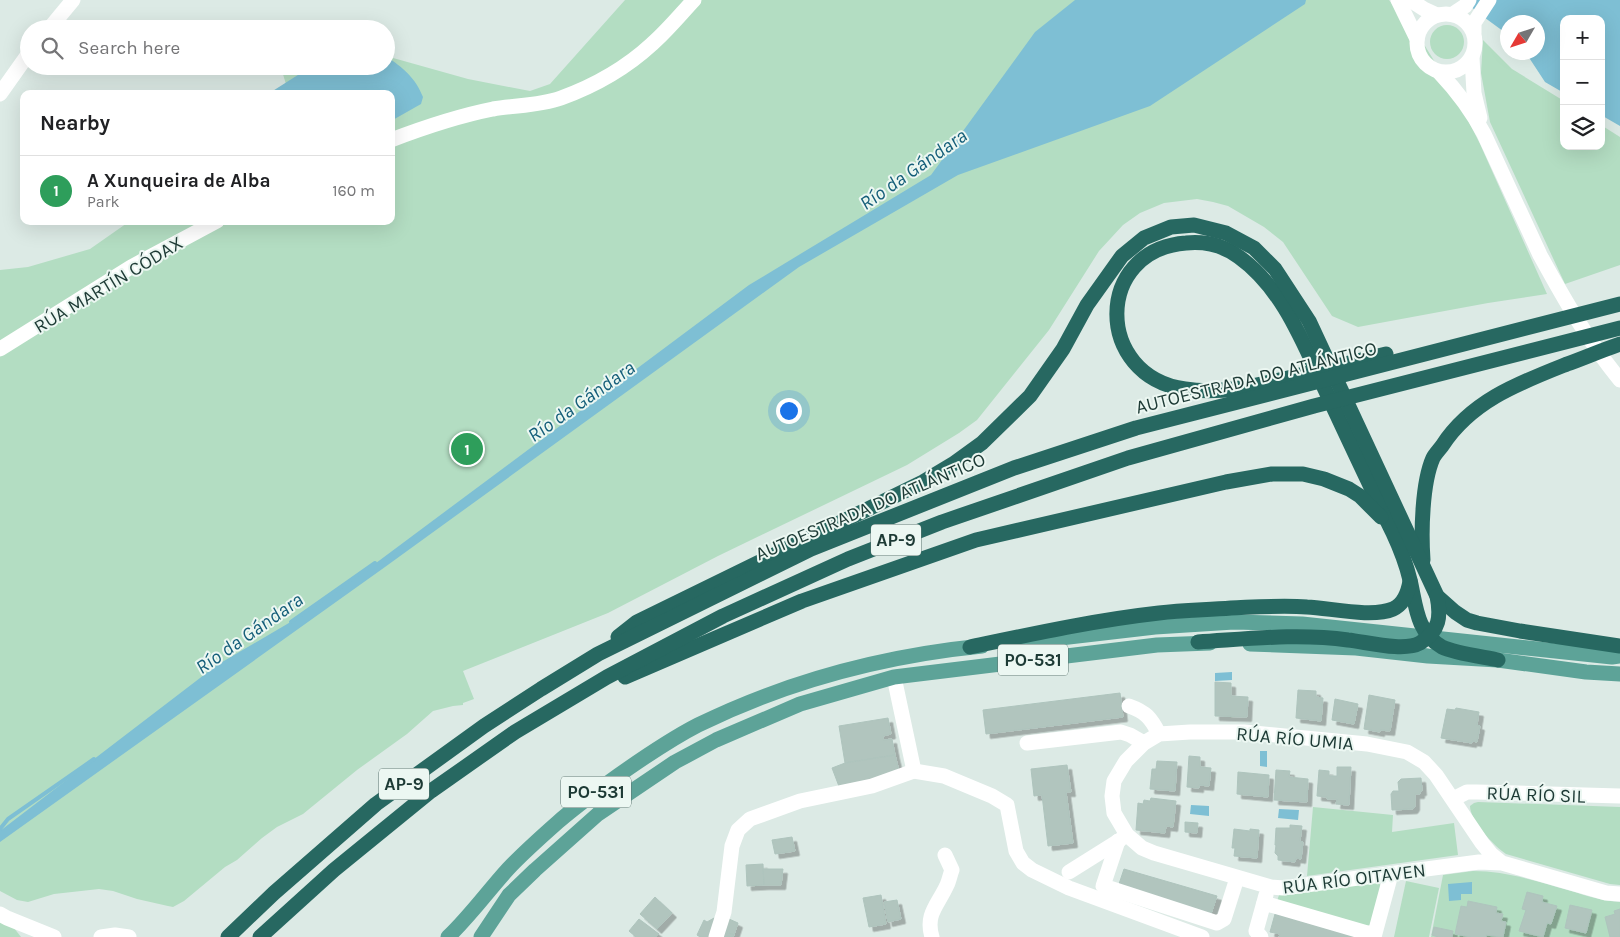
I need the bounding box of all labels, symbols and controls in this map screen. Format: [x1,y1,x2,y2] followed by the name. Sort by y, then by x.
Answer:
[1500,15,1545,60] north arrow
[1560,15,1605,150] map controls
[1560,15,1605,60] button: +
[20,20,395,75] search box
[38,34,66,62] icon: search
[78,37,180,59] text: Search here
[1560,60,1605,105] button: −
[1560,105,1605,150] button: layers
[40,111,110,135] text: Nearby
[855,124,971,215] water label: Río da Gándara
[87,170,271,192] text: A Xunqueira de Alba
[53,181,59,200] text: 1
[332,181,375,200] text: 160 m
[87,192,119,211] text: Park
[29,231,187,338] street label: RÚA MARTÍN CÓDAX
[1133,336,1379,419] street label: AUTOESTRADA DO ATLÁNTICO
[523,356,639,447] water label: Río da Gándara
[776,398,802,424] your location
[451,430,483,468] pin: 1
[752,447,989,565] street label: AUTOESTRADA DO ATLÁNTICO
[871,524,921,556] road number: AP-9
[191,588,307,679] water label: Río da Gándara
[998,644,1068,676] road number: PO-531
[1235,722,1355,755] street label: RÚA RÍO UMIA
[379,769,429,800] road number: AP-9
[561,776,631,808] road number: PO-531
[1486,781,1586,808] street label: RÚA RÍO SIL
[1281,858,1427,899] street label: RÚA RÍO OITAVEN

